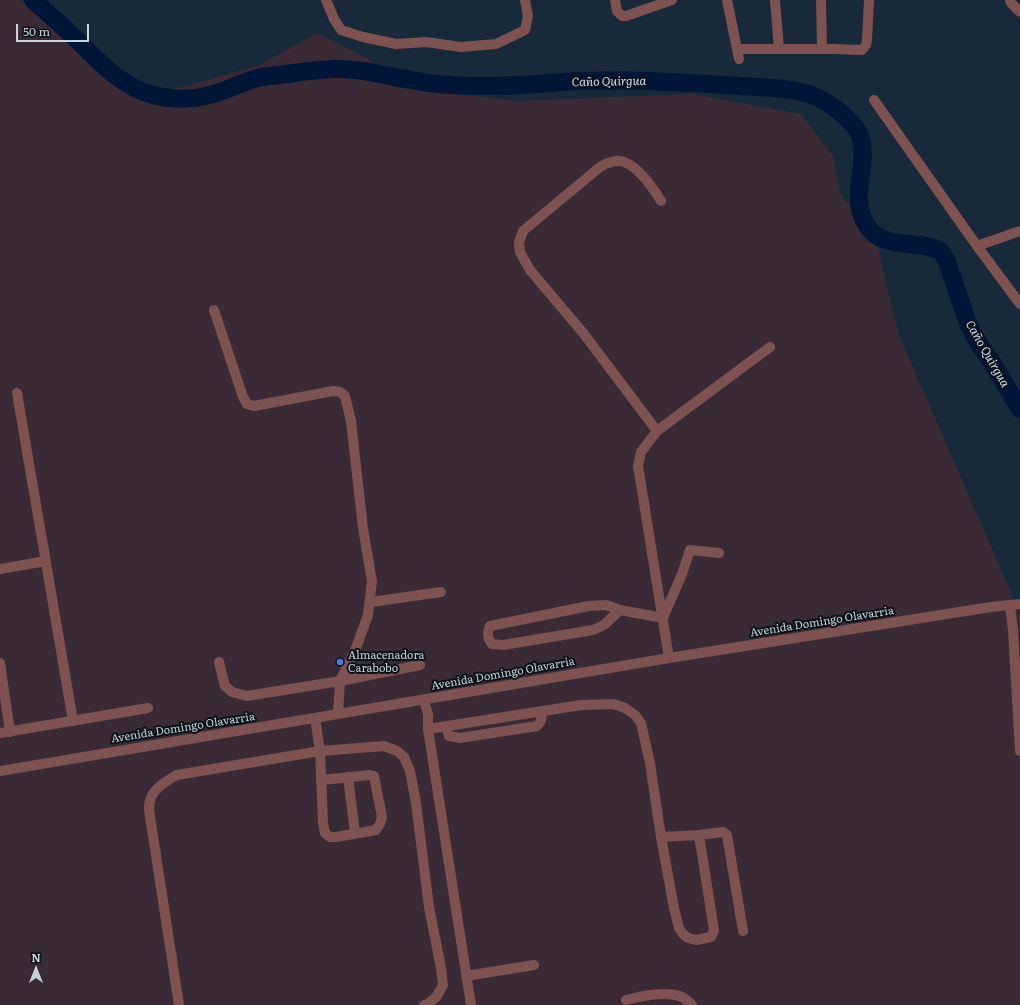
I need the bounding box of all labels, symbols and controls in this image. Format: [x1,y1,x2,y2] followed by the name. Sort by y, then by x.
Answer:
[18,16,91,42] scale bar
[23,22,50,40] text: 50 m
[572,74,646,90] water label: Caño Quirgua
[962,318,1012,390] water label: Caño Quirgua
[749,604,895,640] street label: Avenida Domingo Olavarria
[348,649,425,675] place label: Almacenadora Carabobo
[430,655,576,693] street label: Avenida Domingo Olavarria
[335,657,345,667] marker: Almacenadora Carabobo
[110,710,256,746] street label: Avenida Domingo Olavarria
[16,949,56,989] north arrow
[31,949,41,965] text: N

